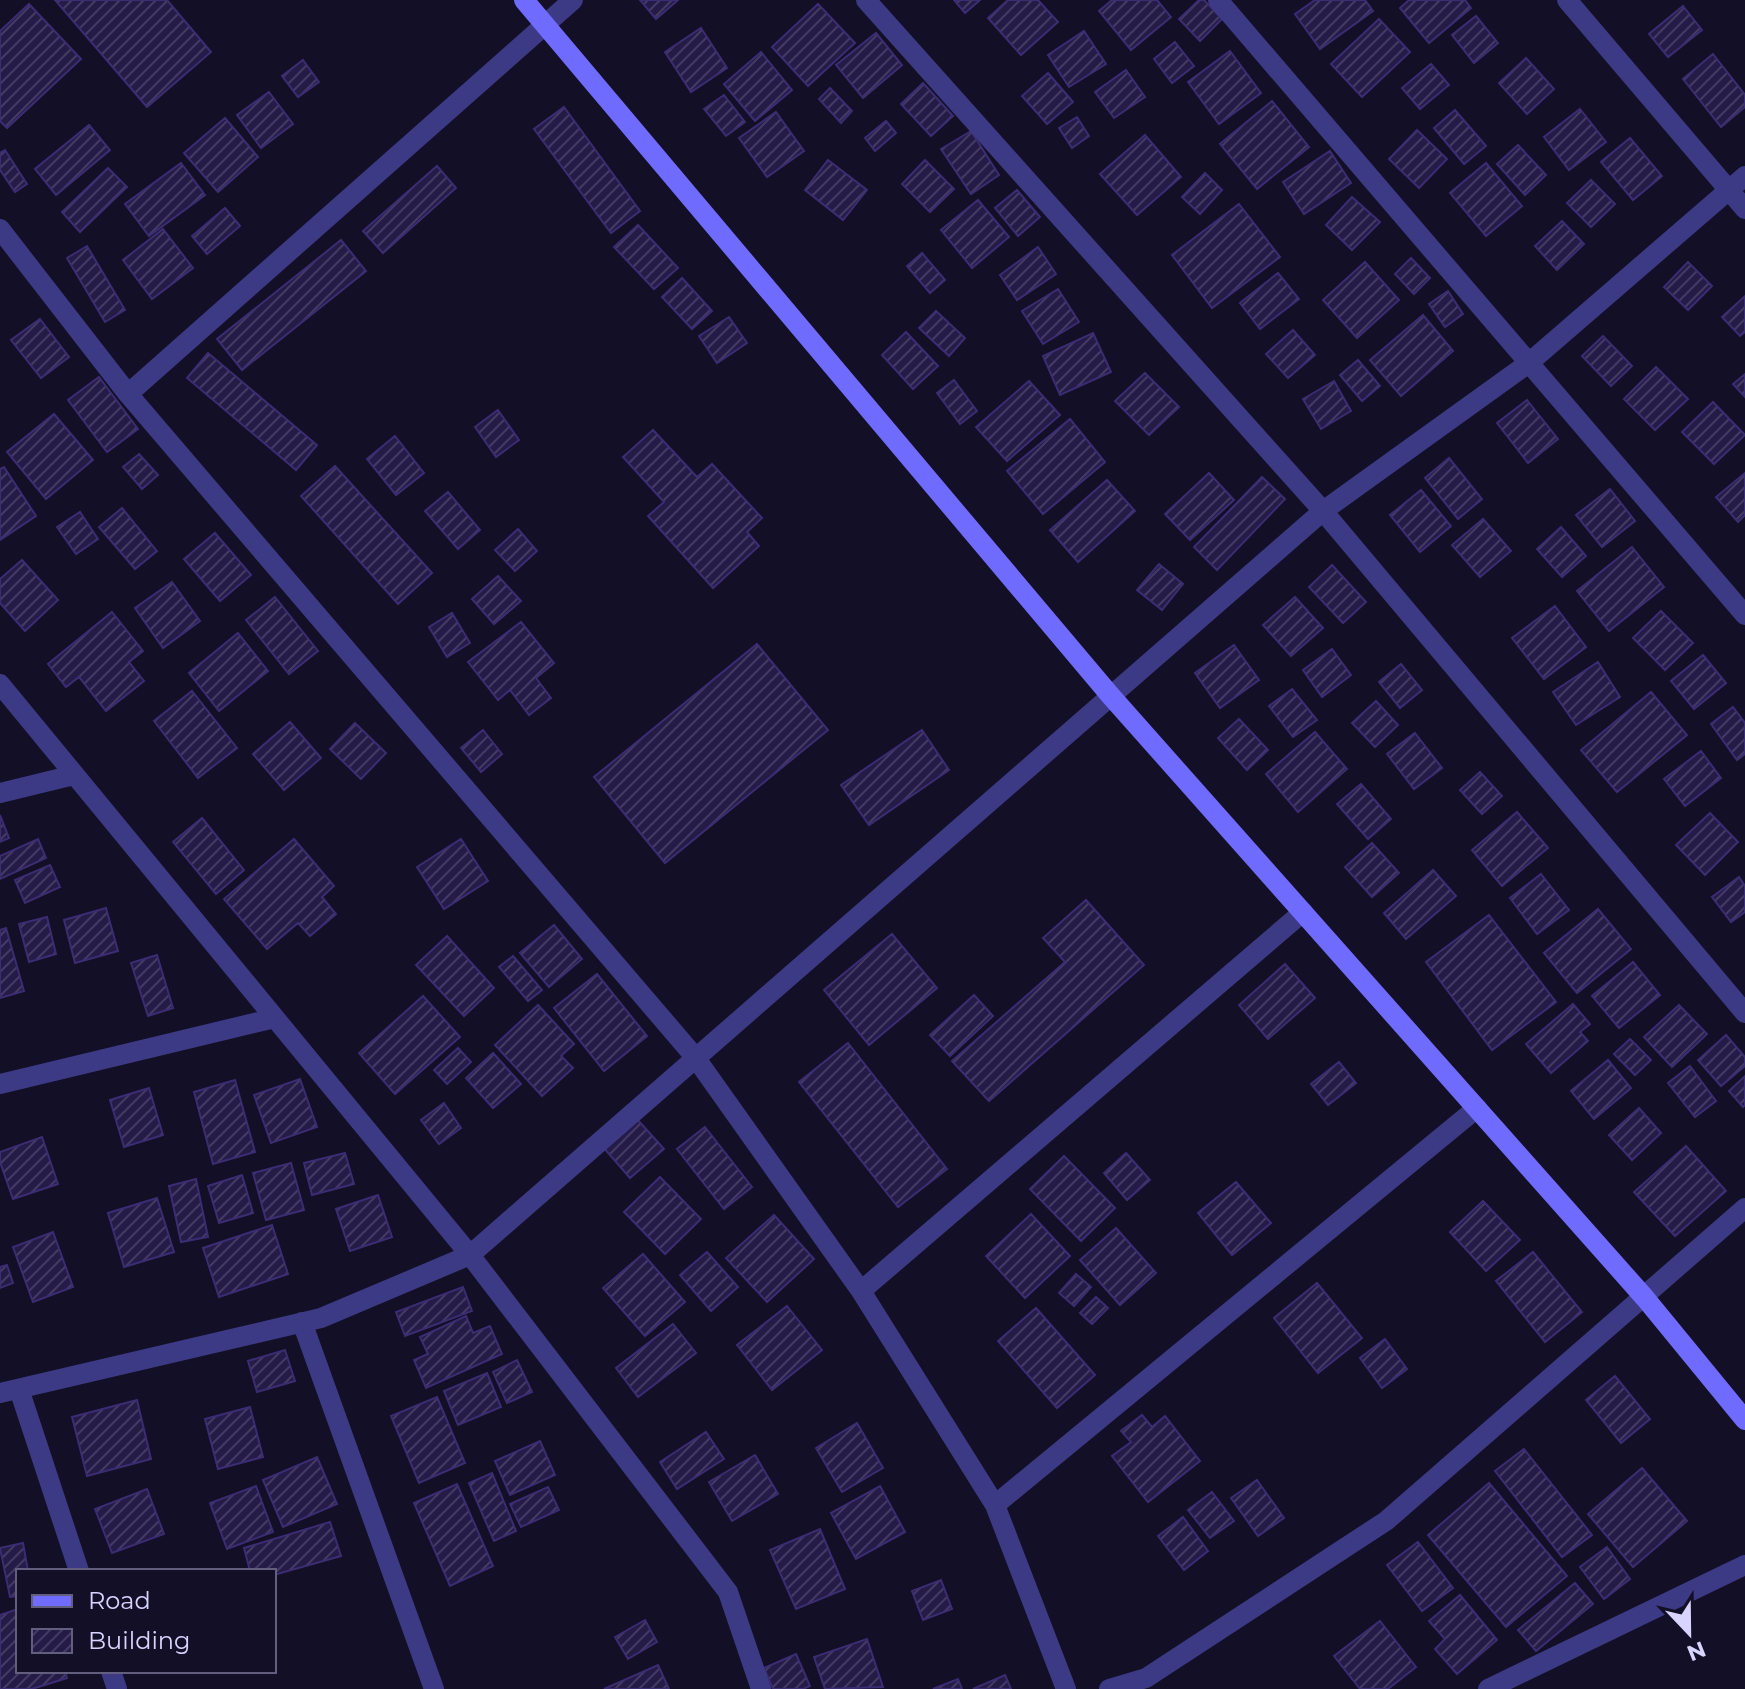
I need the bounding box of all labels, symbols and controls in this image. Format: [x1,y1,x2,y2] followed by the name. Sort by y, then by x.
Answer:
[16,1569,276,1673] legend
[88,1586,151,1615] text: Road
[1649,1593,1729,1673] north arrow
[88,1626,191,1655] text: Building
[1683,1635,1710,1667] text: N

